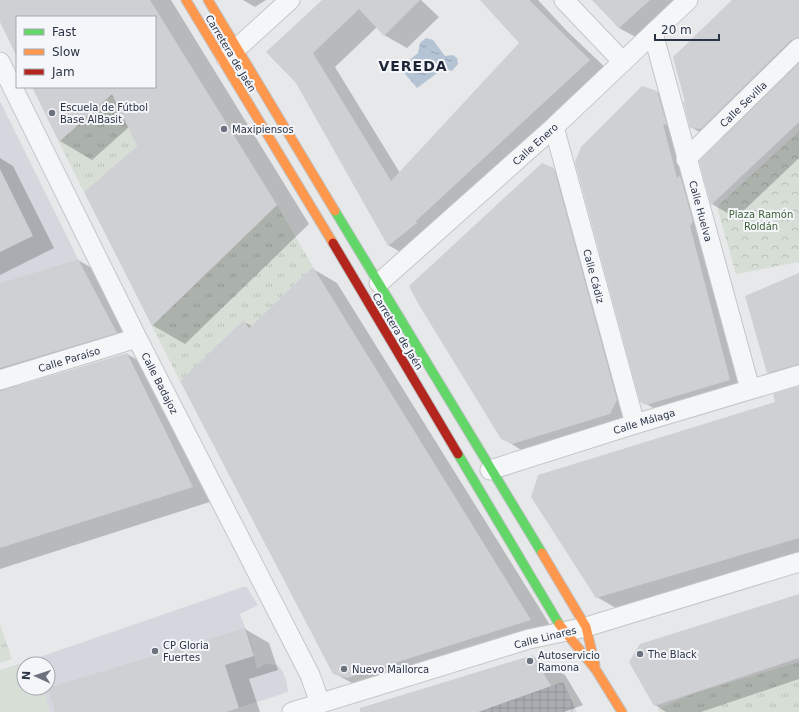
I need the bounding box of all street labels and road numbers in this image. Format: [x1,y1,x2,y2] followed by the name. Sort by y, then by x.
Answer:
[203,13,258,94] street label: Carretera de Jaén
[718,79,769,129] street label: Calle Sevilla
[511,121,560,167] street label: Calle Enero
[687,179,714,243] street label: Calle Huelva
[581,248,606,304] street label: Calle Cádiz
[370,291,425,372] street label: Carretera de Jaén
[37,345,101,374] street label: Calle Paraíso
[139,351,180,416] street label: Calle Badajoz
[612,407,676,436] street label: Calle Málaga
[513,624,578,651] street label: Calle Linares

